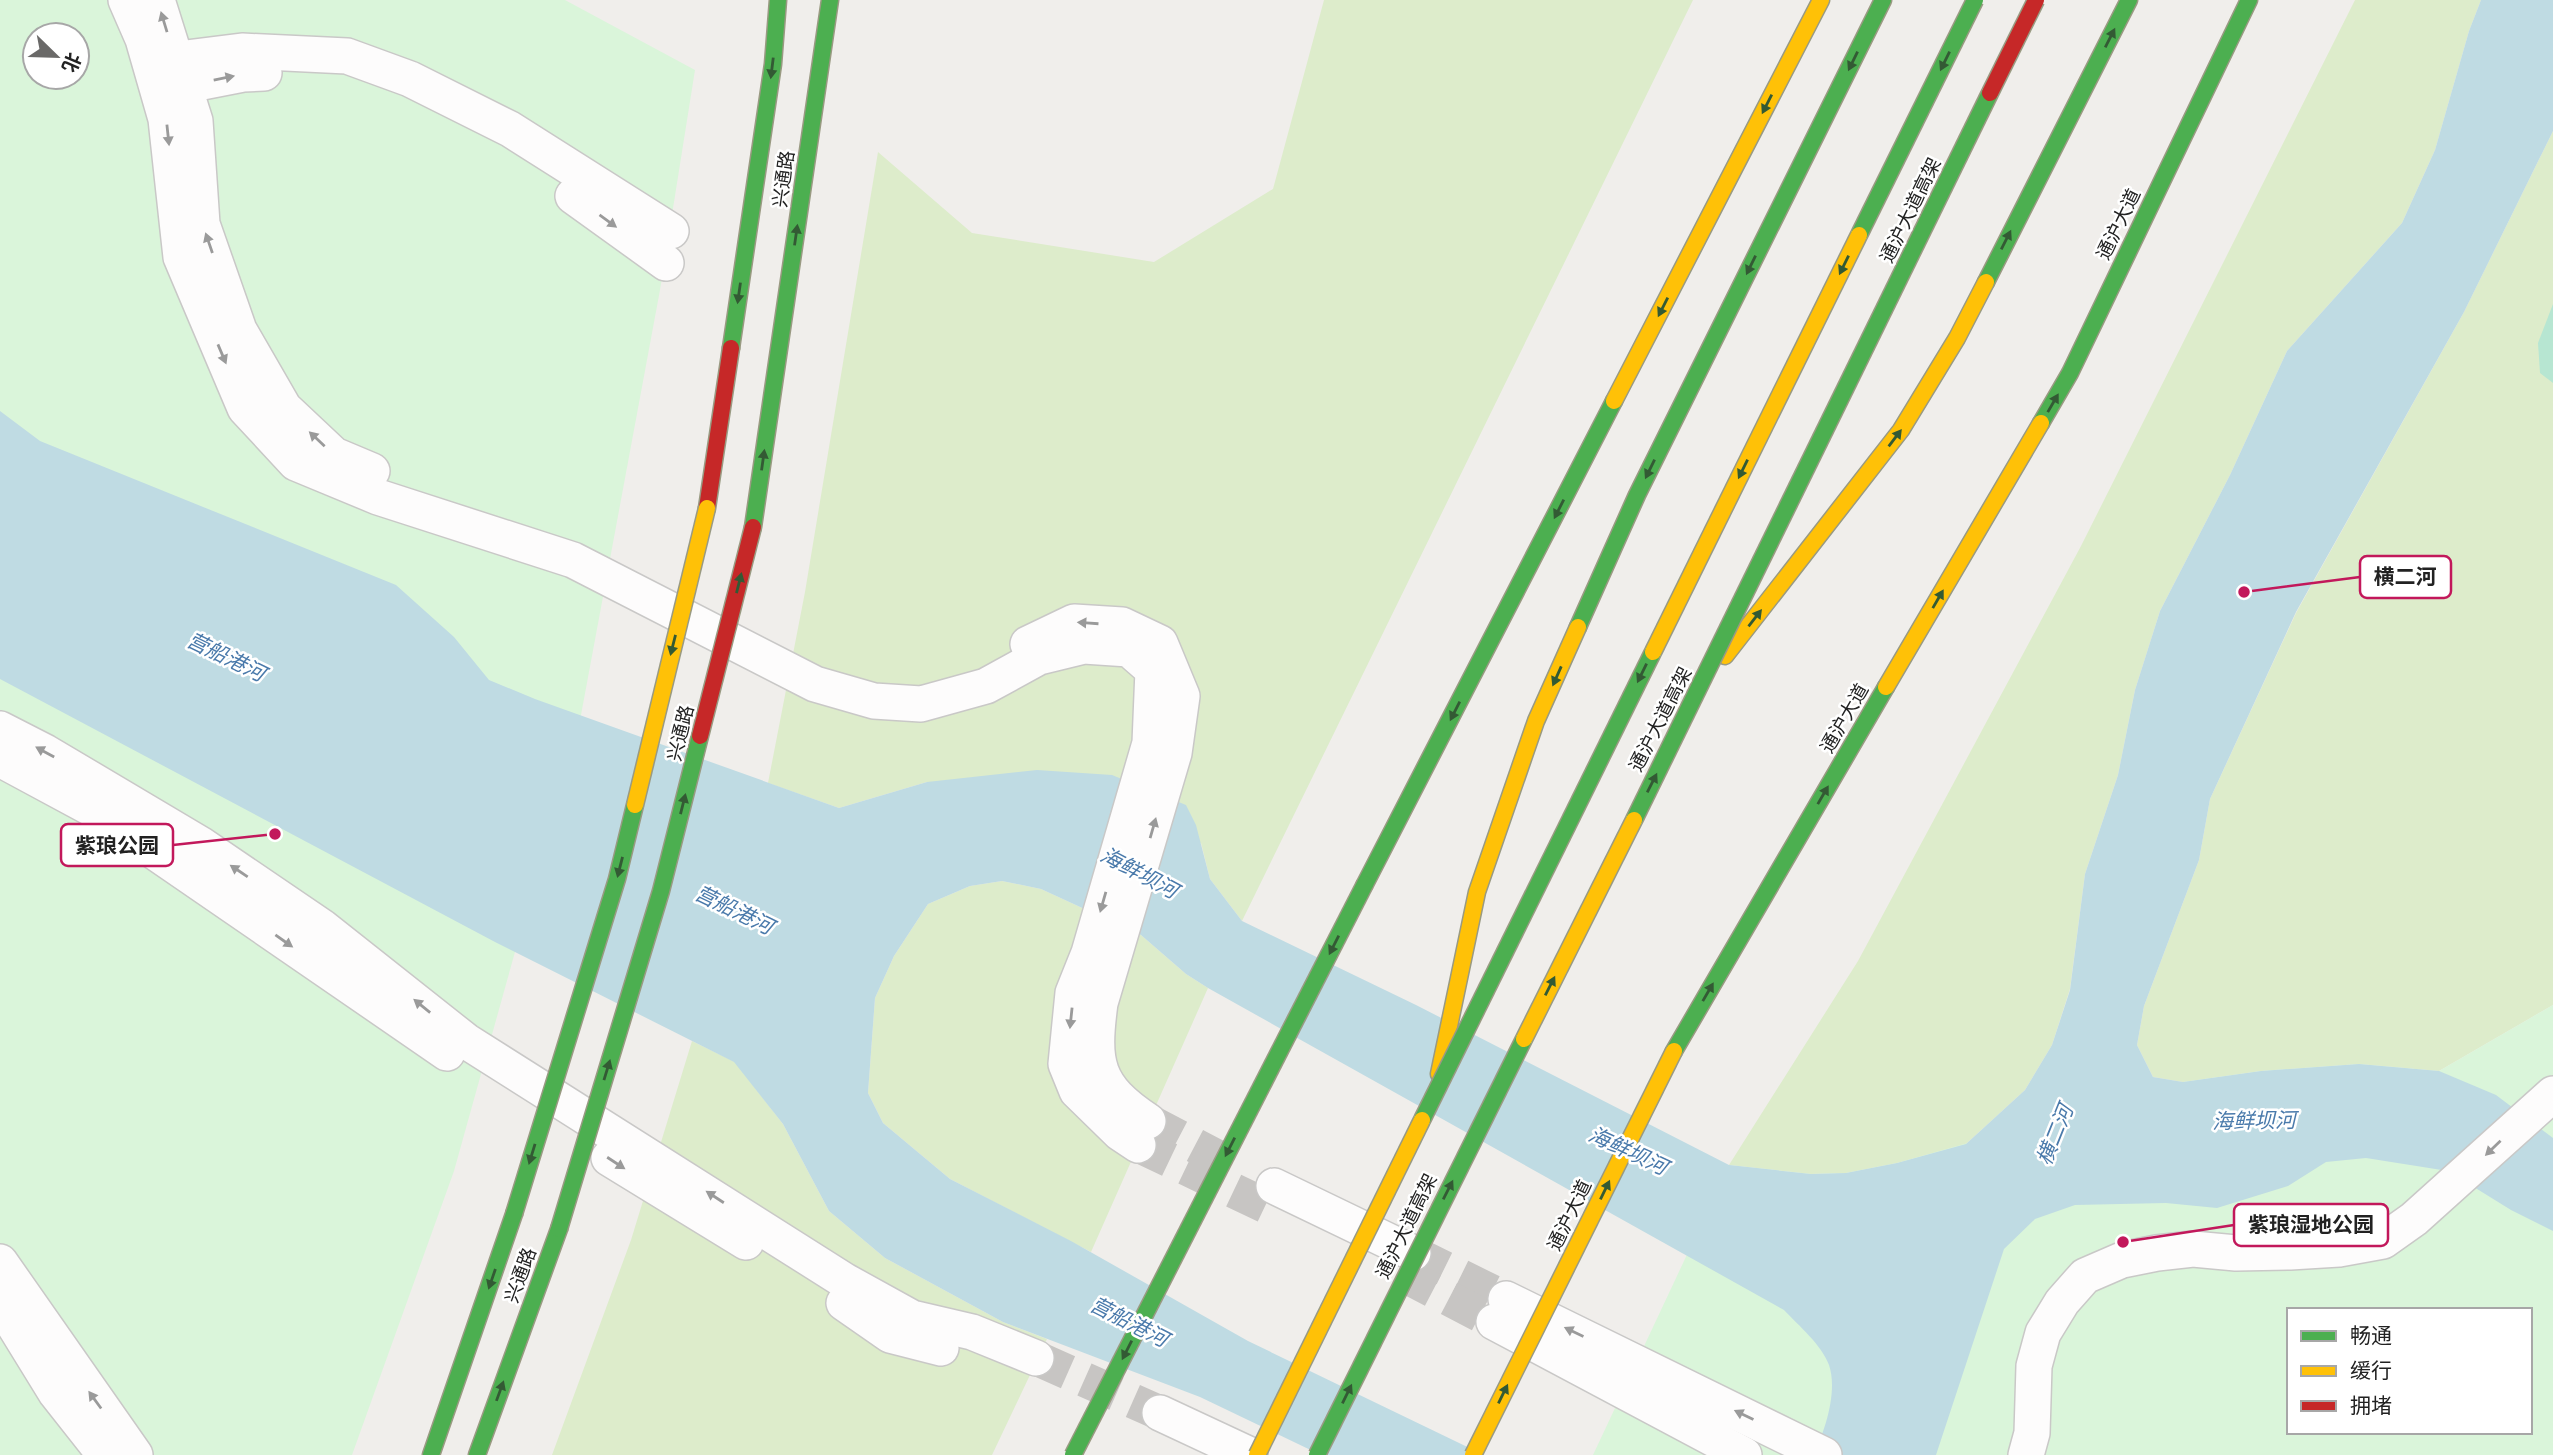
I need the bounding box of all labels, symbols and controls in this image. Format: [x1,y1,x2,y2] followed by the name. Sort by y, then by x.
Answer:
[159,11,169,32] one-way arrow
[21,21,91,91] north arrow
[2104,28,2116,48] one-way arrow
[58,50,85,75] text: 北
[1847,51,1858,71] one-way arrow
[1939,51,1950,71] one-way arrow
[766,57,777,79] one-way arrow
[213,72,235,83] one-way arrow
[1762,94,1773,114] one-way arrow
[162,124,173,146] one-way arrow
[769,149,798,209] street label: 兴通路
[1876,154,1945,266] street label: 通沪大道高架
[2092,185,2145,263] street label: 通沪大道
[599,214,617,229] one-way arrow
[791,224,802,246] one-way arrow
[2001,230,2012,250] one-way arrow
[203,233,214,254] one-way arrow
[1746,255,1757,275] one-way arrow
[1838,255,1849,275] one-way arrow
[733,282,744,304] one-way arrow
[1658,297,1669,317] one-way arrow
[217,343,228,364] one-way arrow
[2046,393,2059,412] one-way arrow
[1887,429,1901,447] one-way arrow
[309,432,326,448] one-way arrow
[758,449,769,471] one-way arrow
[1645,459,1656,479] one-way arrow
[1737,459,1748,479] one-way arrow
[1554,499,1565,519] one-way arrow
[2360,556,2451,598] callout: 横二河
[2374,565,2437,588] text: 横二河
[734,572,745,594] one-way arrow
[1932,589,1944,609] one-way arrow
[1747,609,1762,627] one-way arrow
[1077,617,1099,628] one-way arrow
[183,628,273,687] water label: 营船港河
[668,635,679,657] one-way arrow
[1636,663,1647,683] one-way arrow
[1625,664,1696,775] street label: 通沪大道高架
[1551,666,1563,686] one-way arrow
[1816,680,1873,756] street label: 通沪大道
[1449,701,1460,721] one-way arrow
[663,703,698,763] street label: 兴通路
[36,746,55,758] one-way arrow
[1646,773,1657,793] one-way arrow
[1817,786,1829,805] one-way arrow
[678,793,689,815] one-way arrow
[1148,817,1158,838] one-way arrow
[61,824,173,866] callout: 紫琅公园
[75,834,159,857] text: 紫琅公园
[1097,843,1185,904] water label: 海鲜坝河
[614,856,625,878] one-way arrow
[230,864,248,878] one-way arrow
[691,881,781,940] water label: 营船港河
[1098,892,1108,913] one-way arrow
[275,934,293,948] one-way arrow
[1329,935,1340,955] one-way arrow
[1544,976,1555,996] one-way arrow
[1702,982,1714,1001] one-way arrow
[413,999,431,1014] one-way arrow
[1065,1007,1076,1029] one-way arrow
[602,1059,613,1080] one-way arrow
[2032,1098,2078,1168] water label: 横二河
[2212,1108,2300,1133] water label: 海鲜坝河
[1585,1122,1675,1180] water label: 海鲜坝河
[1225,1138,1237,1158] one-way arrow
[2484,1139,2501,1156] one-way arrow
[527,1144,537,1165] one-way arrow
[606,1156,626,1169] one-way arrow
[1372,1170,1441,1282] street label: 通沪大道高架
[1543,1176,1596,1254] street label: 通沪大道
[1442,1180,1453,1200] one-way arrow
[1599,1180,1610,1200] one-way arrow
[706,1190,725,1203] one-way arrow
[2234,1204,2388,1246] callout: 紫琅湿地公园
[2248,1213,2374,1236] text: 紫琅湿地公园
[501,1245,540,1306] street label: 兴通路
[486,1268,497,1289] one-way arrow
[1087,1292,1175,1353] water label: 营船港河
[2287,1308,2532,1434] legend
[2350,1324,2392,1347] text: 畅通
[1564,1326,1584,1338] one-way arrow
[1121,1340,1132,1360] one-way arrow
[2350,1359,2392,1382] text: 缓行
[495,1380,506,1401] one-way arrow
[1341,1384,1353,1404] one-way arrow
[1498,1384,1509,1404] one-way arrow
[88,1391,102,1409] one-way arrow
[2350,1394,2392,1417] text: 拥堵
[1734,1410,1754,1421] one-way arrow

